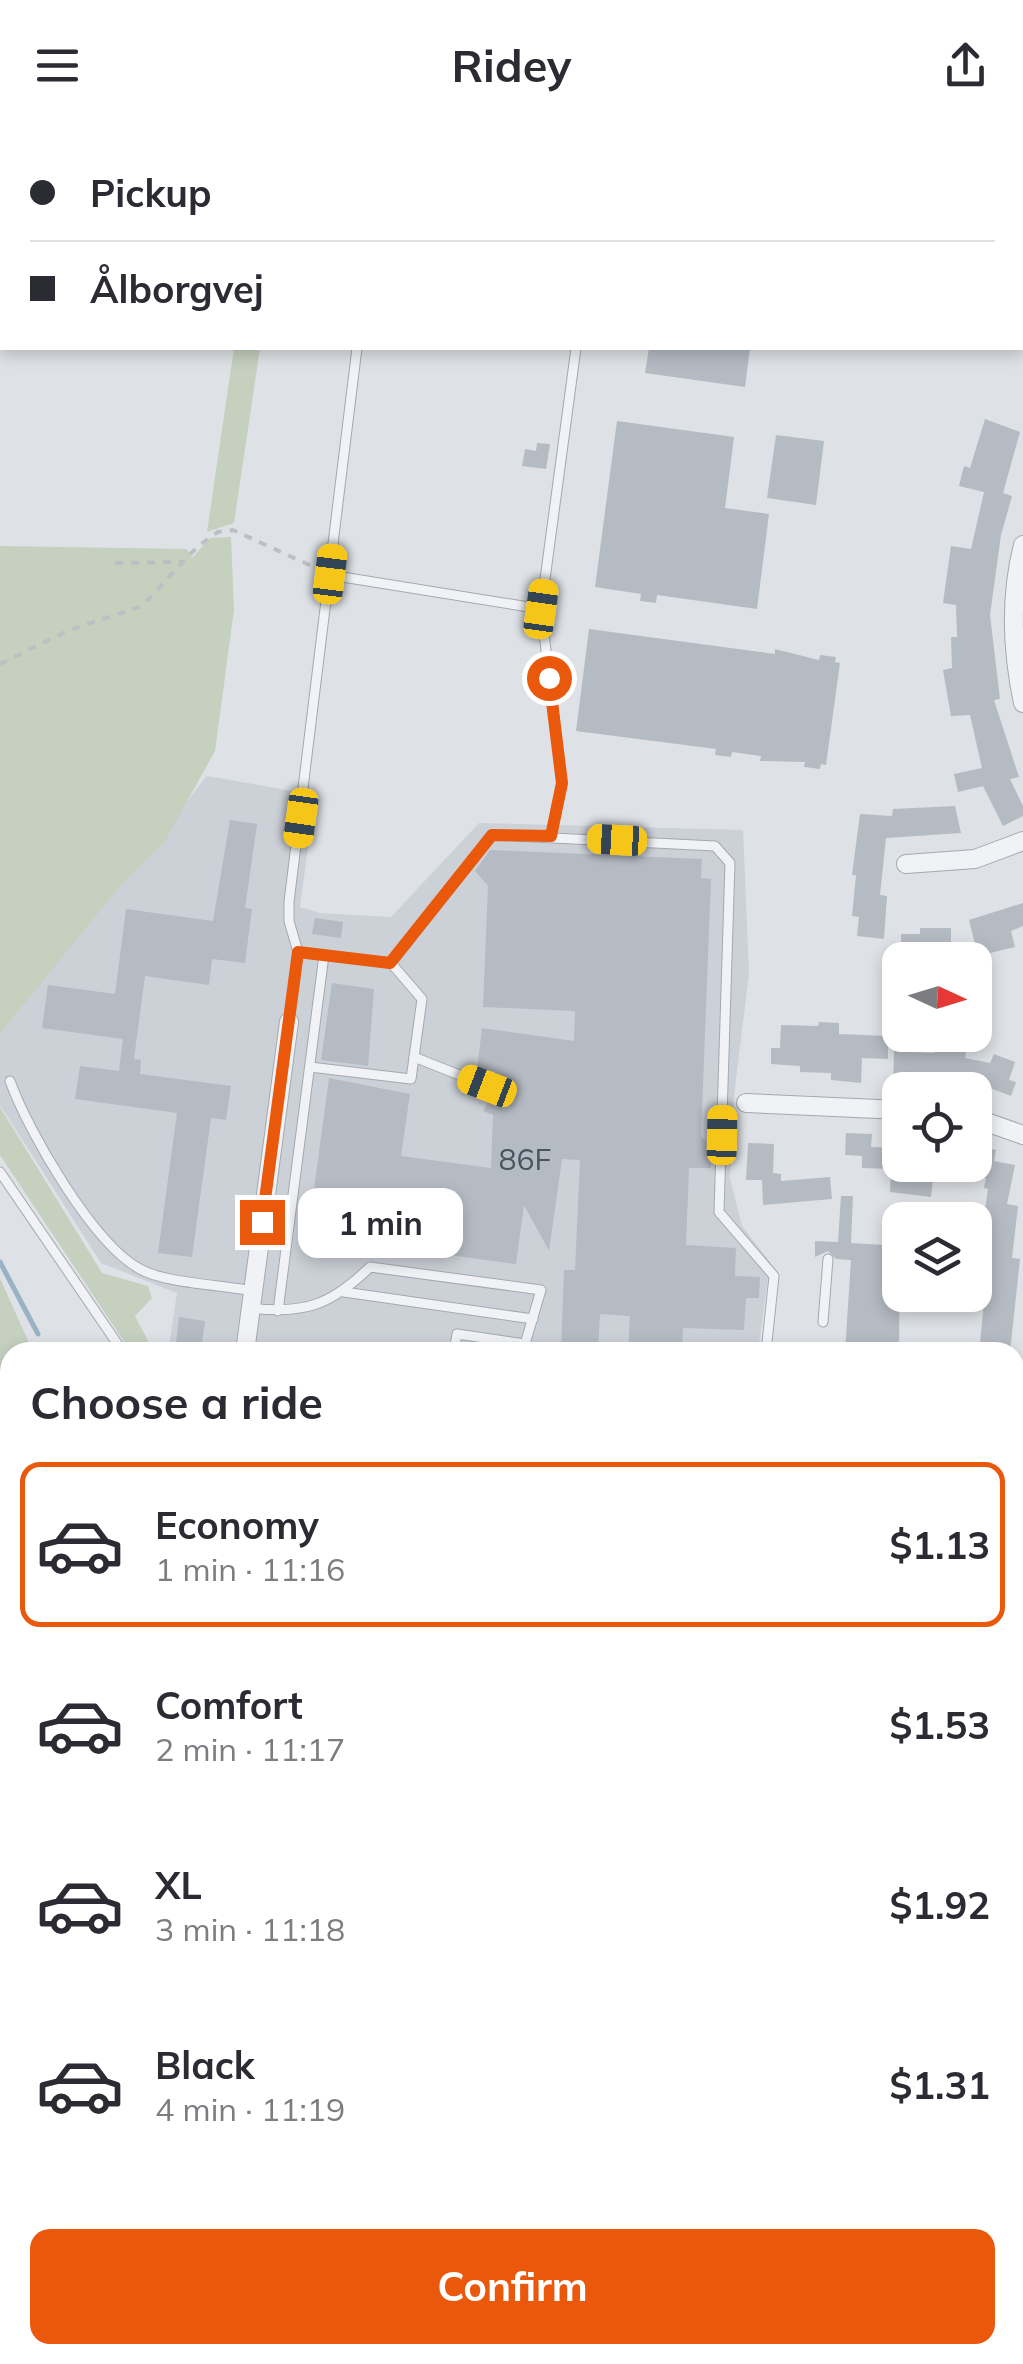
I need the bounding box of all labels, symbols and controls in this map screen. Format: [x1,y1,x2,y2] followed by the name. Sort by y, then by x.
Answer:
[452,37,571,93] text: Ridey
[30,38,85,93] icon: menu
[938,38,993,93] icon: share
[90,169,212,217] text: Pickup
[90,265,264,313] text: Ålborgvej
[311,542,349,606] car
[522,577,560,641] car
[527,656,572,701] route start
[282,786,320,850] car
[586,823,648,857] car
[882,942,992,1052] north arrow
[882,942,992,1312] map controls
[454,1061,520,1111] car
[882,1072,992,1182] button: locate
[706,1105,738,1165] car
[499,1140,551,1178] house number: 86F
[297,1187,462,1257] callout: 1 min
[240,1200,285,1245] route end
[882,1202,992,1312] button: layers
[338,1203,423,1243] text: 1 min
[30,1374,323,1430] text: Choose a ride
[35,1500,125,1590] icon: car
[155,1501,319,1549] text: Economy
[889,1521,990,1569] text: $1.13
[155,1549,345,1589] text: 1 min · 11:16
[35,1680,125,1770] icon: car
[155,1681,303,1729] text: Comfort
[889,1701,990,1749] text: $1.53
[155,1729,345,1769] text: 2 min · 11:17
[35,1860,125,1950] icon: car
[155,1861,202,1909] text: XL
[889,1881,990,1929] text: $1.92
[155,1909,345,1949] text: 3 min · 11:18
[35,2040,125,2130] icon: car
[155,2041,255,2089] text: Black
[889,2061,990,2109] text: $1.31
[155,2089,345,2129] text: 4 min · 11:19
[30,2229,995,2344] button: Confirm

